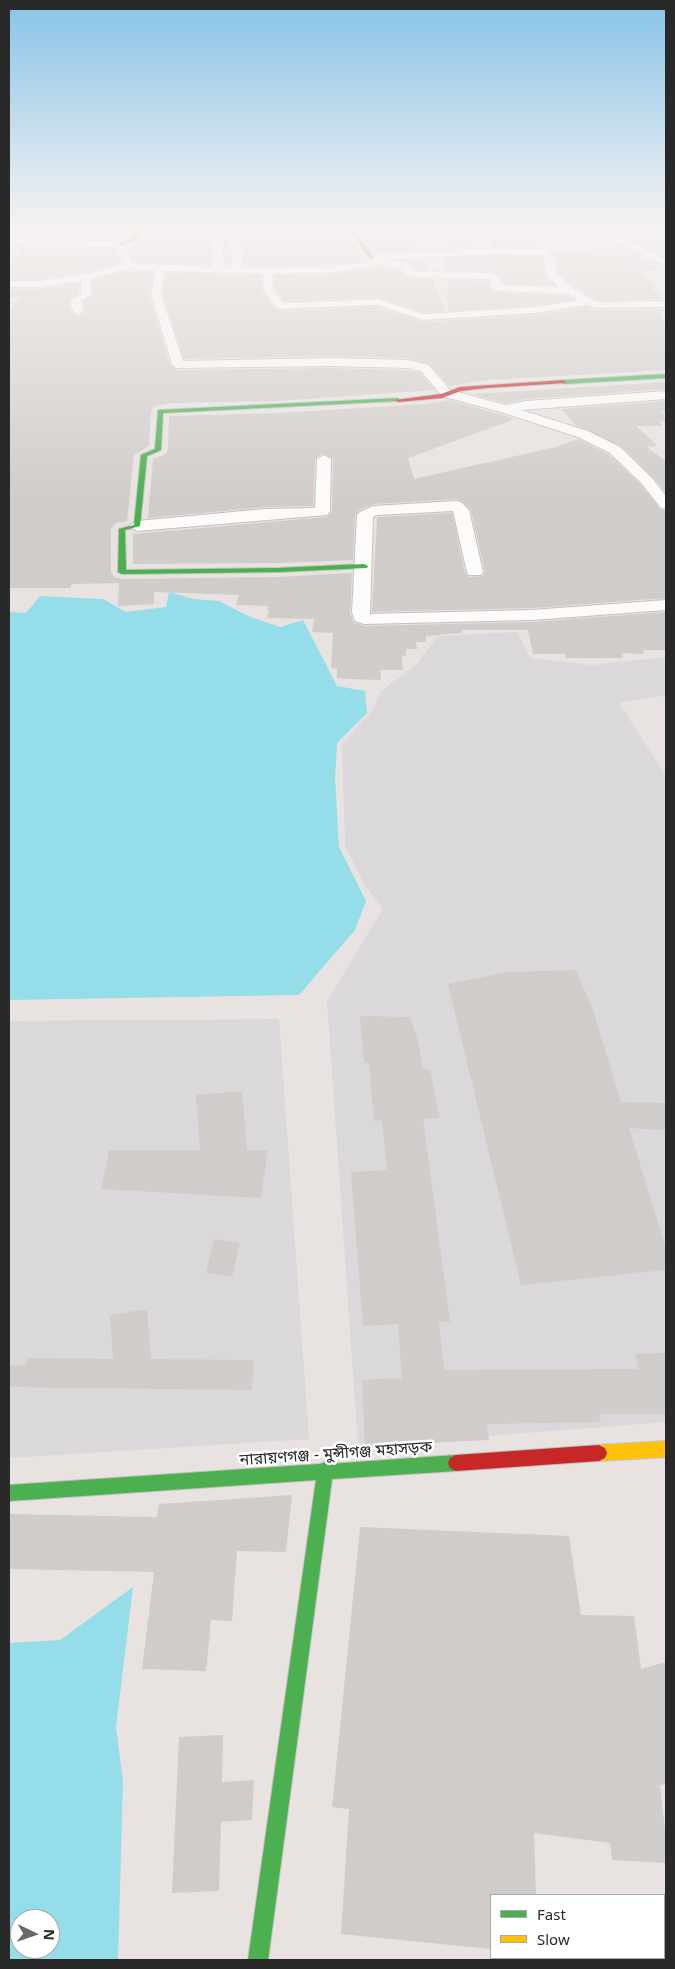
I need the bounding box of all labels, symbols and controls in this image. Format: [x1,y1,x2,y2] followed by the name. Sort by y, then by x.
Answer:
[239,1438,433,1470] street label: নারায়ণগঞ্জ - মুন্সীগঞ্জ মহাসড়ক
[490,1894,665,1959] legend
[537,1904,566,1924] text: Fast
[10,1909,60,1959] north arrow
[40,1929,59,1941] text: N
[537,1929,570,1949] text: Slow

